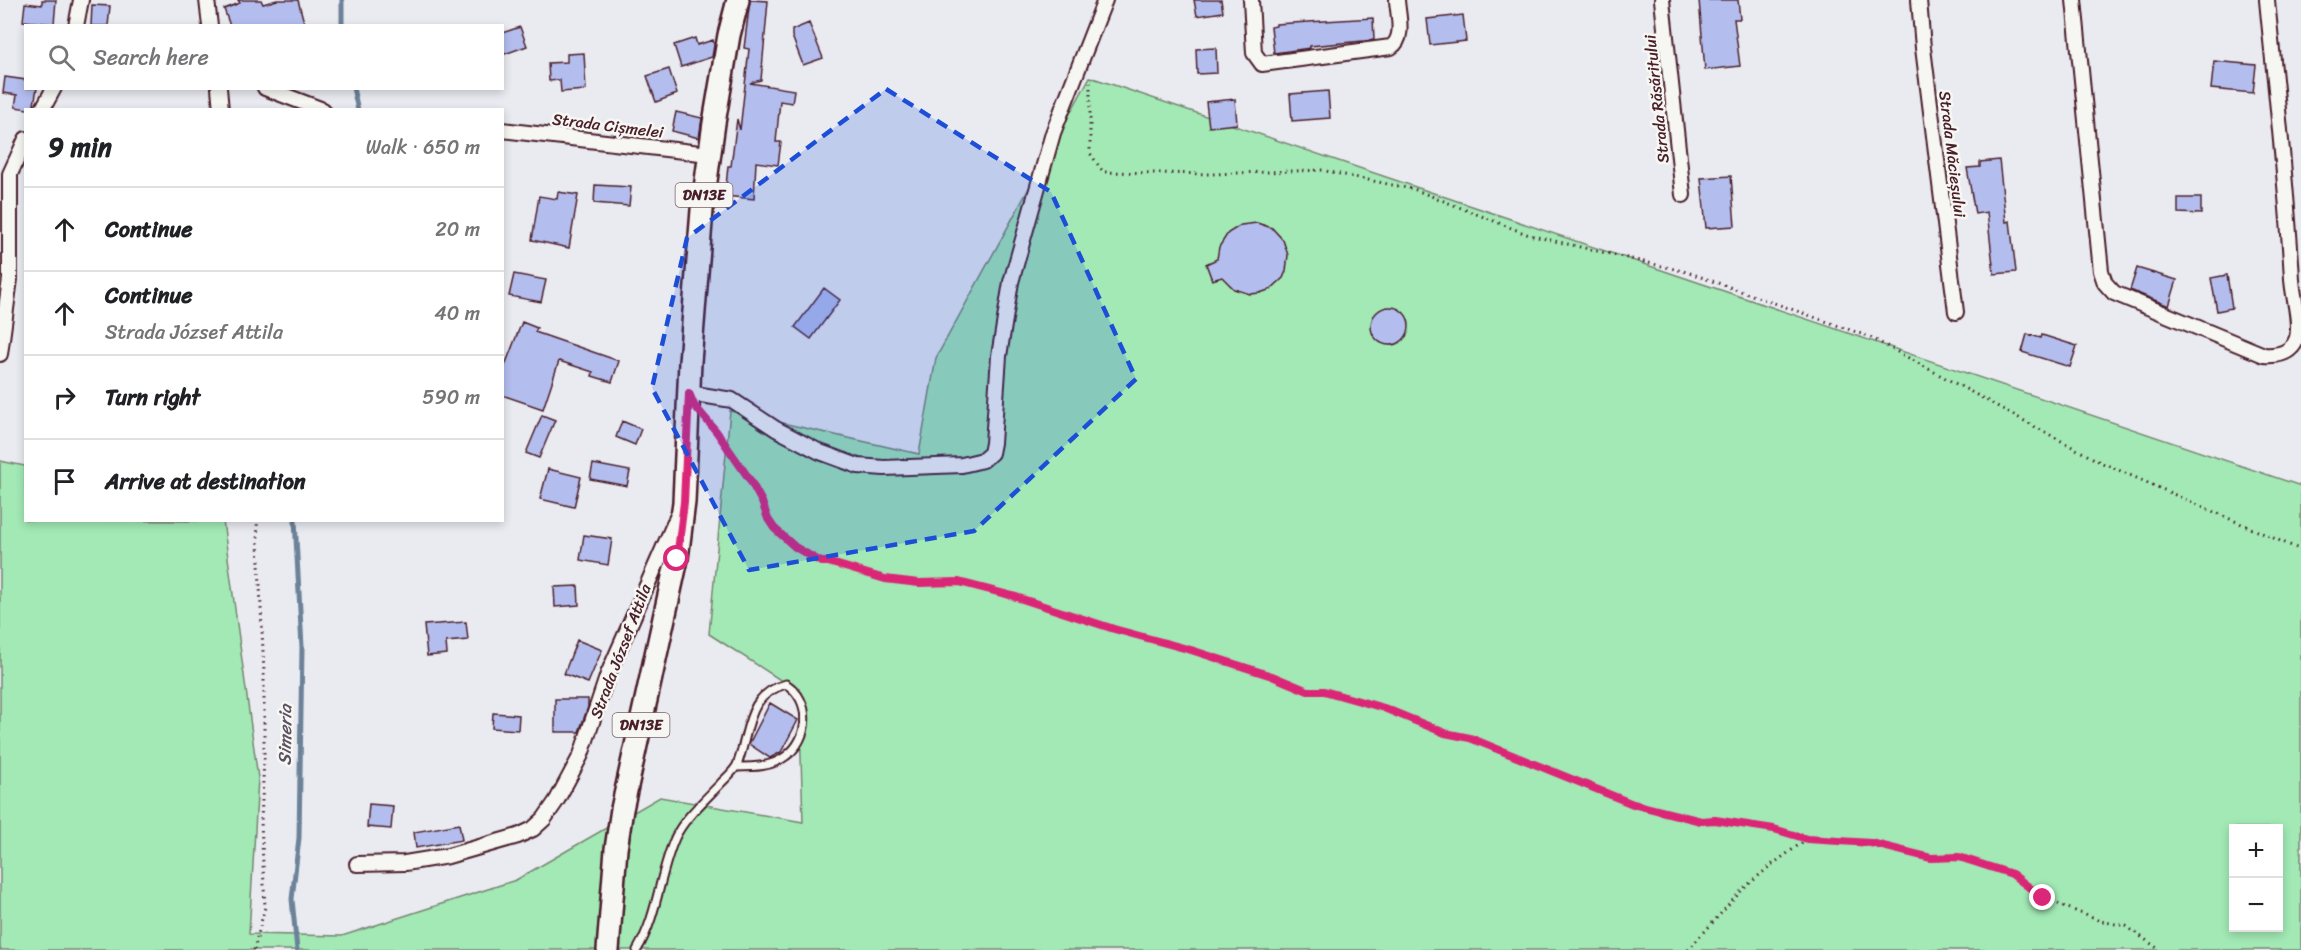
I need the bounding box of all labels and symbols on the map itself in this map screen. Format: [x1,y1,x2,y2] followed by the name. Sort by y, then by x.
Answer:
[1635,33,1678,165] street label: Strada Răsăritului
[1930,89,1975,220] street label: Strada Măcieșului
[551,104,666,147] street label: Strada Cișmelei
[676,183,732,207] road number: DN13E
[663,545,689,571] route start
[581,579,660,723] street label: Strada József Attila
[268,702,302,766] water label: Simeria
[612,713,670,737] road number: DN13E
[2029,884,2055,910] route end

